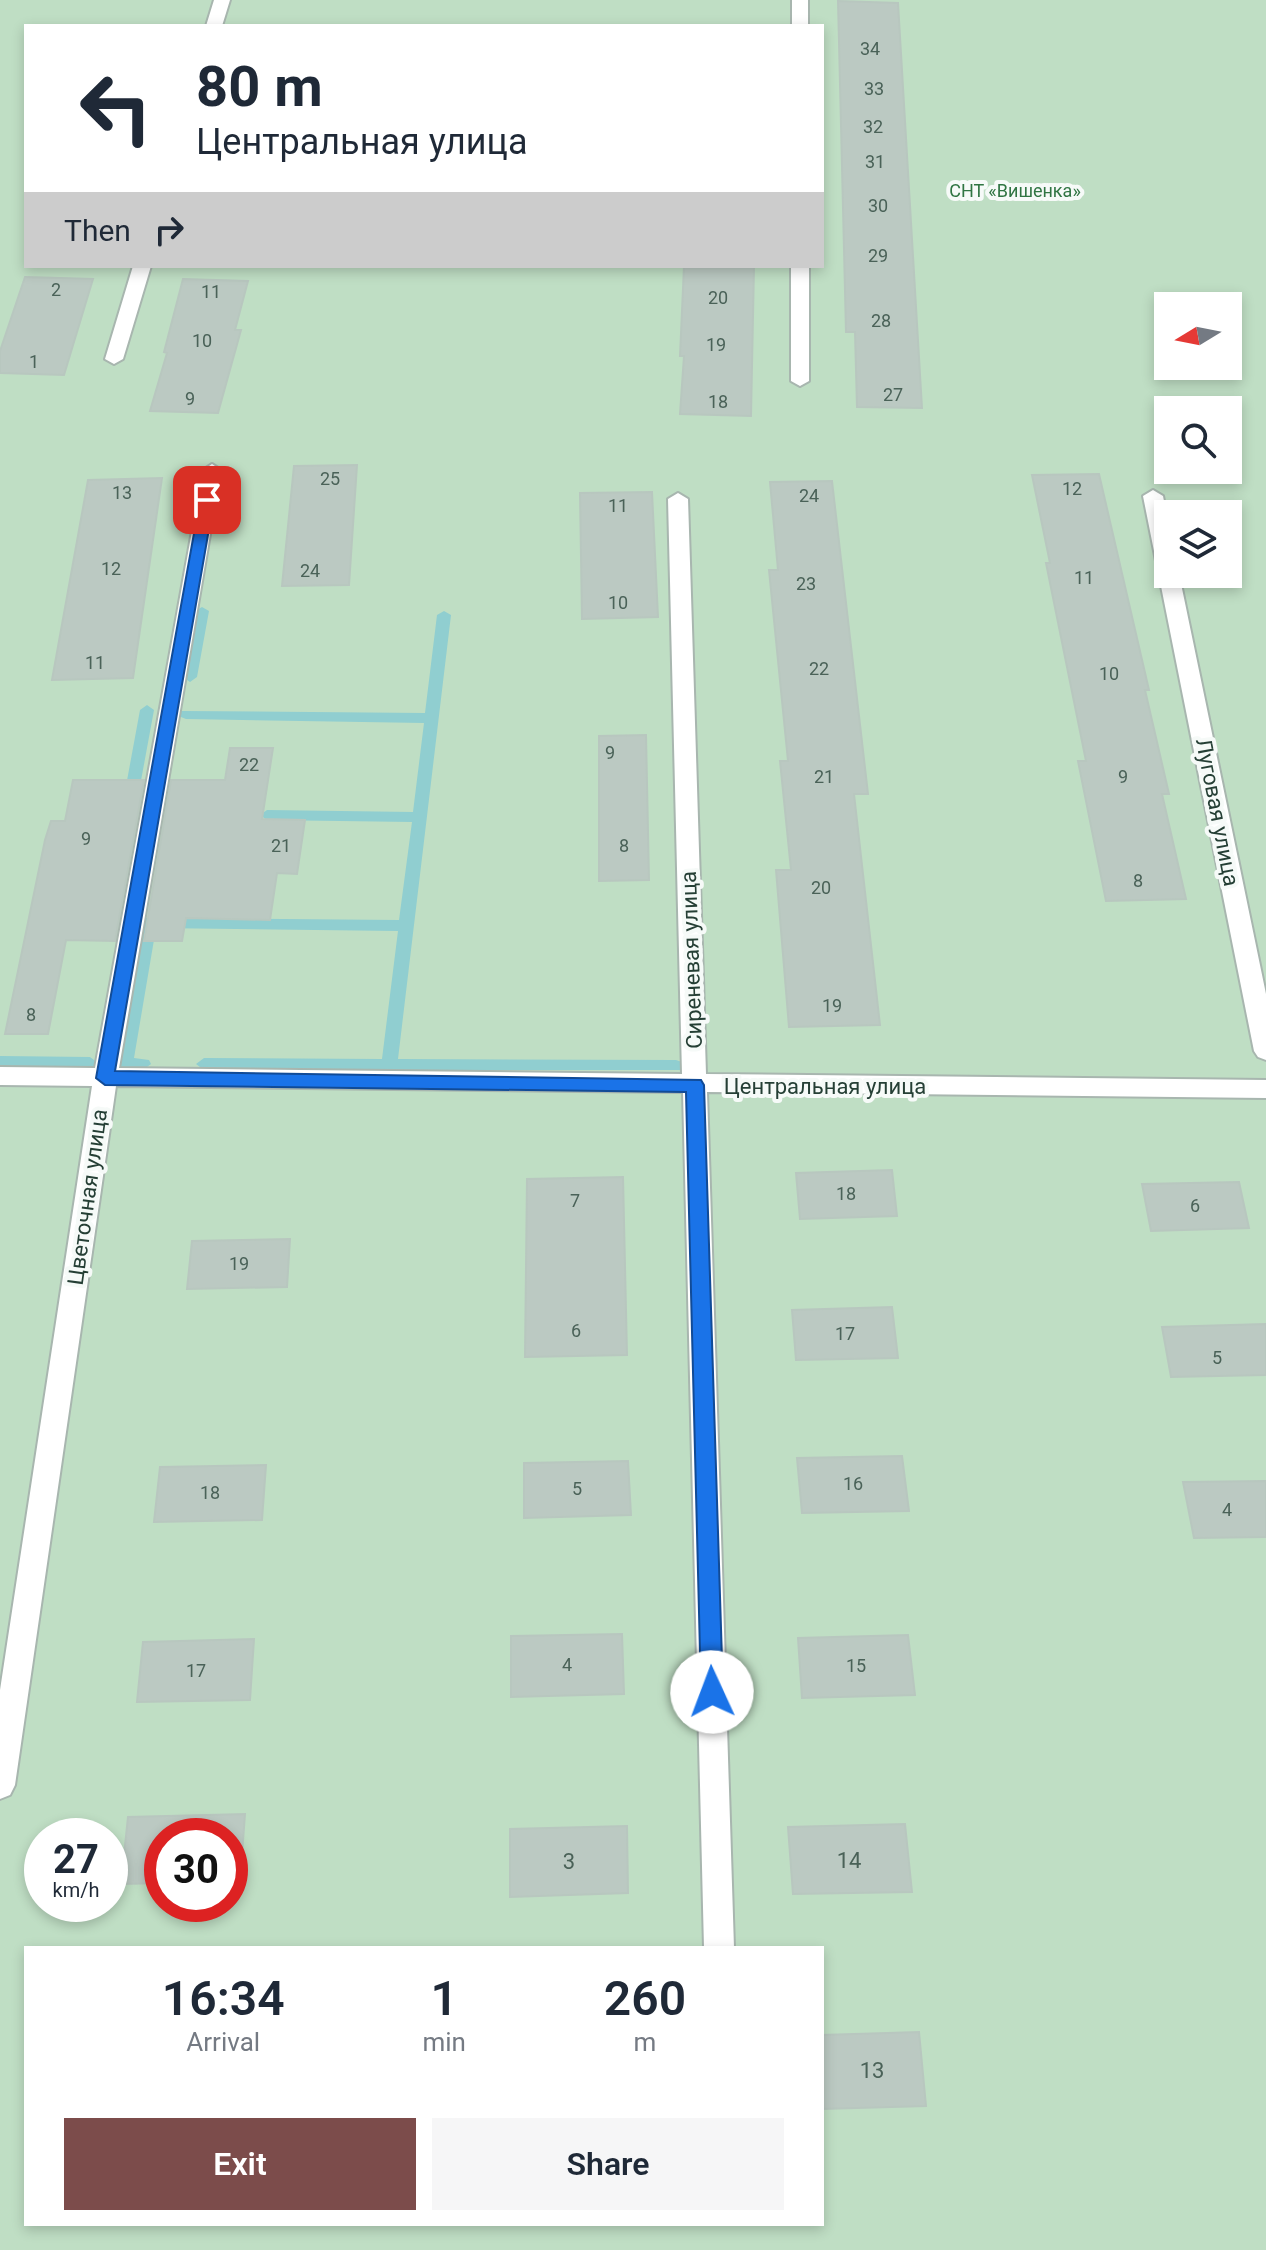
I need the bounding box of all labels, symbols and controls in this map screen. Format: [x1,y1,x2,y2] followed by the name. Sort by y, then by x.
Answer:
[860,38,880,59] house number: 34
[196,54,323,120] text: 80 m
[64,56,168,160] icon: left
[864,78,884,99] house number: 33
[863,116,883,137] house number: 32
[196,121,528,163] text: Центральная улица
[865,151,885,172] house number: 31
[949,180,1081,201] park label: СНТ «Вишенка»
[868,195,888,216] house number: 30
[147,208,191,252] icon: right
[64,213,131,248] text: Then
[868,245,888,266] house number: 29
[51,279,61,300] house number: 2
[201,281,221,302] house number: 11
[708,287,728,308] house number: 20
[1154,292,1242,380] north arrow
[1154,292,1242,588] map controls
[871,310,891,331] house number: 28
[192,330,212,351] house number: 10
[706,334,726,355] house number: 19
[29,351,39,372] house number: 1
[883,384,903,405] house number: 27
[185,388,195,409] house number: 9
[708,391,728,412] house number: 18
[1154,396,1242,484] button: search
[173,466,241,534] pin
[320,468,340,489] house number: 25
[185,478,229,522] icon: arrive
[1062,478,1082,499] house number: 12
[112,482,132,503] house number: 13
[799,485,819,506] house number: 24
[608,495,628,516] house number: 11
[1154,500,1242,588] button: layers
[101,558,121,579] house number: 12
[300,560,320,581] house number: 24
[1074,567,1094,588] house number: 11
[796,573,816,594] house number: 23
[608,592,628,613] house number: 10
[85,652,105,673] house number: 11
[809,658,829,679] house number: 22
[1099,663,1119,684] house number: 10
[1191,736,1244,888] street label: Луговая улица
[605,742,615,763] house number: 9
[239,754,259,775] house number: 22
[814,766,834,787] house number: 21
[1118,766,1128,787] house number: 9
[81,828,91,849] house number: 9
[271,835,291,856] house number: 21
[619,835,629,856] house number: 8
[1133,870,1143,891] house number: 8
[676,871,707,1049] street label: Сиреневая улица
[811,877,831,898] house number: 20
[822,995,842,1016] house number: 19
[26,1004,36,1025] house number: 8
[724,1074,926,1099] street label: Центральная улица
[63,1107,112,1287] street label: Цветочная улица
[836,1183,856,1204] house number: 18
[570,1190,580,1211] house number: 7
[1190,1195,1200,1216] house number: 6
[229,1253,249,1274] house number: 19
[571,1320,581,1341] house number: 6
[835,1323,855,1344] house number: 17
[1212,1347,1222,1368] house number: 5
[843,1473,863,1494] house number: 16
[572,1478,582,1499] house number: 5
[200,1482,220,1503] house number: 18
[1222,1499,1232,1520] house number: 4
[670,1650,754,1734] position arrow
[562,1654,572,1675] house number: 4
[846,1655,866,1676] house number: 15
[186,1660,206,1681] house number: 17
[144,1818,248,1922] speed limit sign: 30
[53,1836,99,1883] text: 27
[837,1848,861,1873] house number: 14
[563,1849,575,1874] house number: 3
[53,1878,99,1902] text: km/h
[162,1970,285,2027] text: 16:34
[431,1970,458,2027] text: 1
[604,1970,686,2027] text: 260
[186,2027,260,2057] text: Arrival
[422,2027,466,2057] text: min
[634,2027,656,2057] text: m
[860,2058,884,2083] house number: 13
[64,2118,416,2210] button: Exit
[432,2118,784,2210] button: Share

